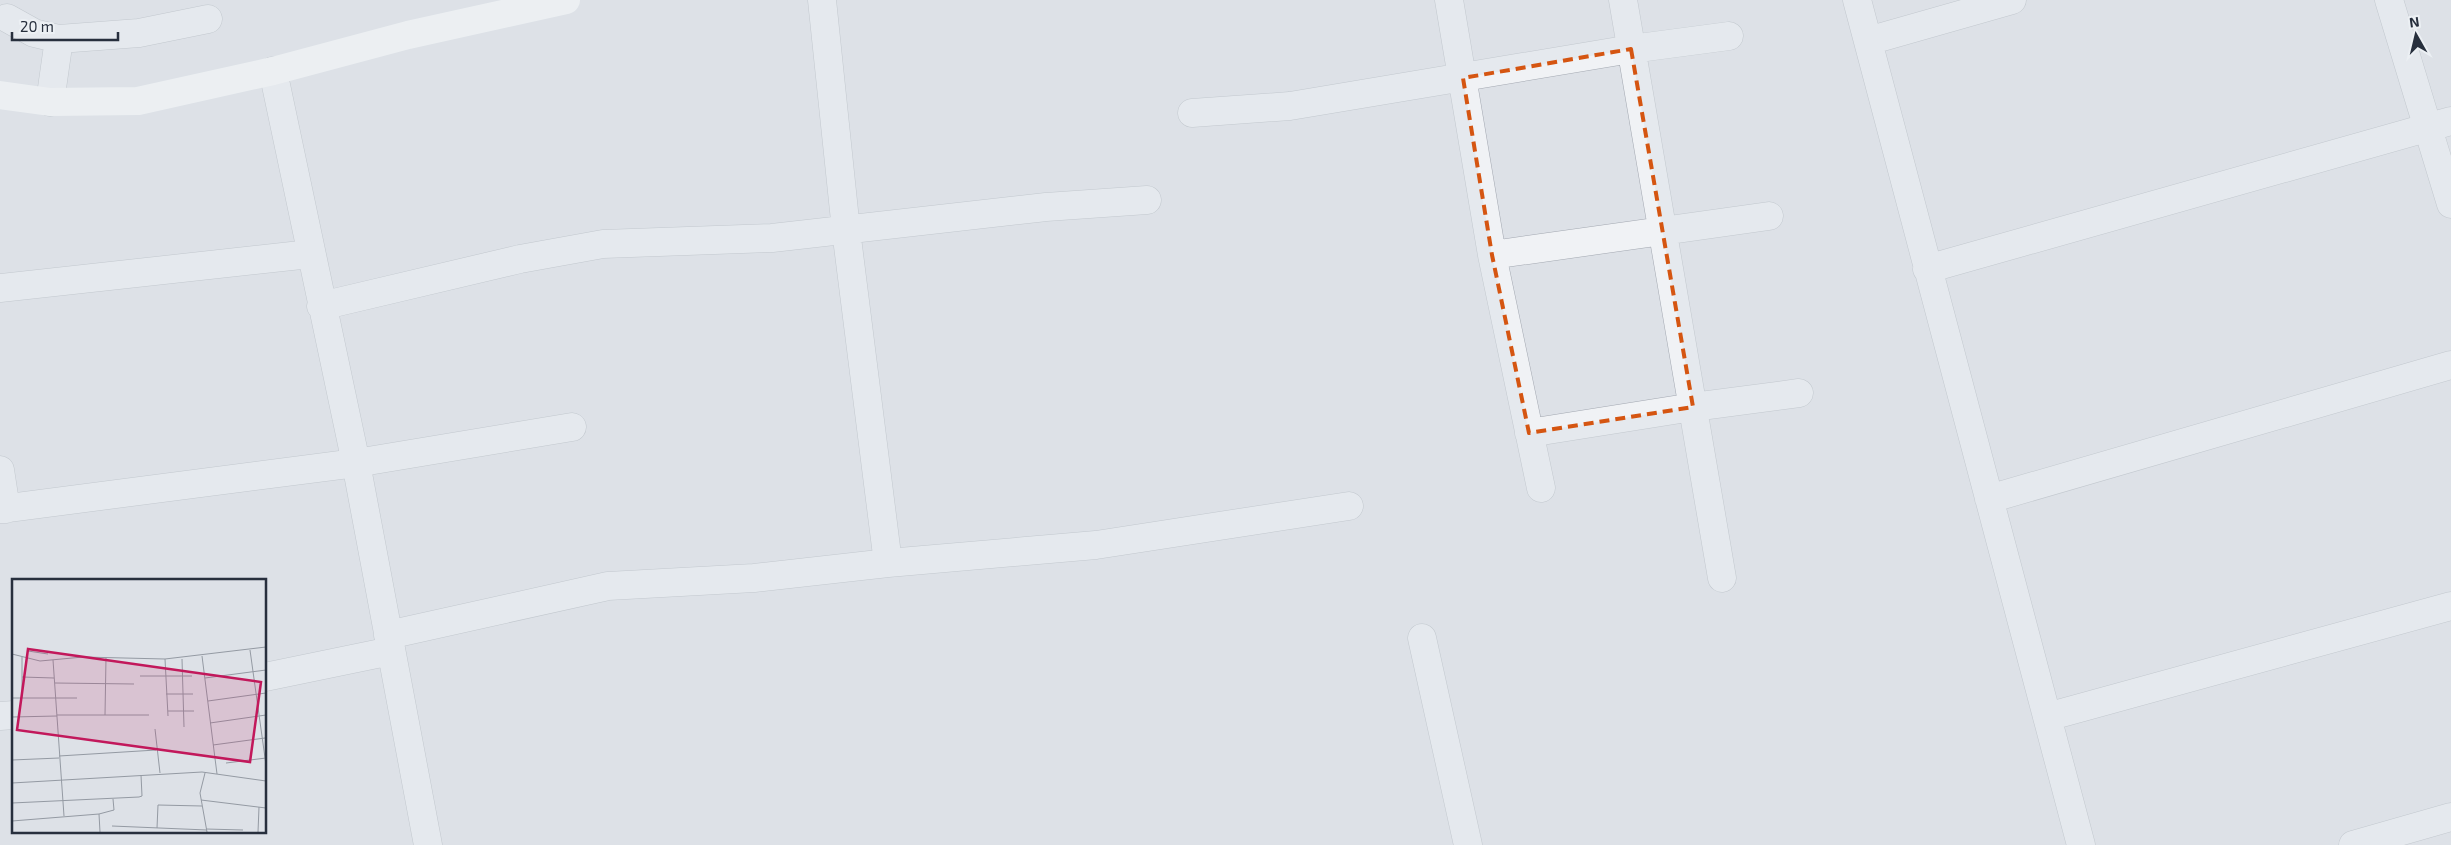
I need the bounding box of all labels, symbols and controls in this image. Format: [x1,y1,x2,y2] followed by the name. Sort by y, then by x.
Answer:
[12,10,119,42] scale bar
[2391,10,2441,60] north arrow
[2408,13,2420,31] text: N
[20,17,54,35] text: 20 m
[12,579,266,832] inset map

